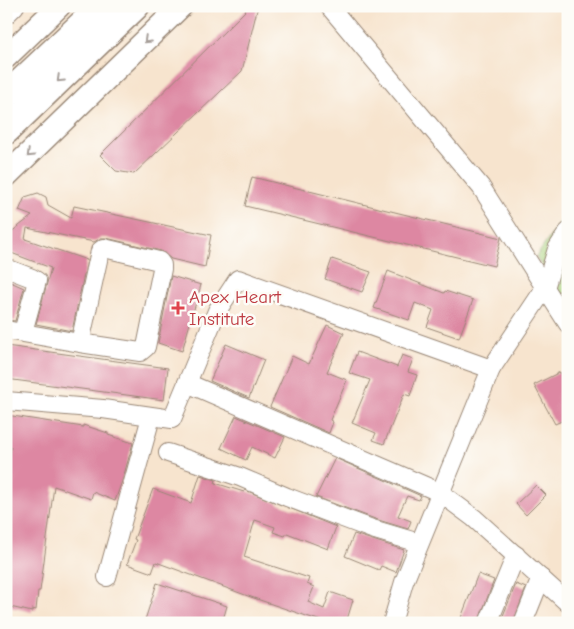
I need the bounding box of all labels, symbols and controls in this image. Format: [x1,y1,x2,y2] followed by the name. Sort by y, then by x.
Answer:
[143,34,152,43] one-way arrow
[56,73,65,82] one-way arrow
[27,148,36,157] one-way arrow
[189,286,282,330] place label: Apex Heart Institute
[171,301,185,315] marker: Apex Heart Institute

